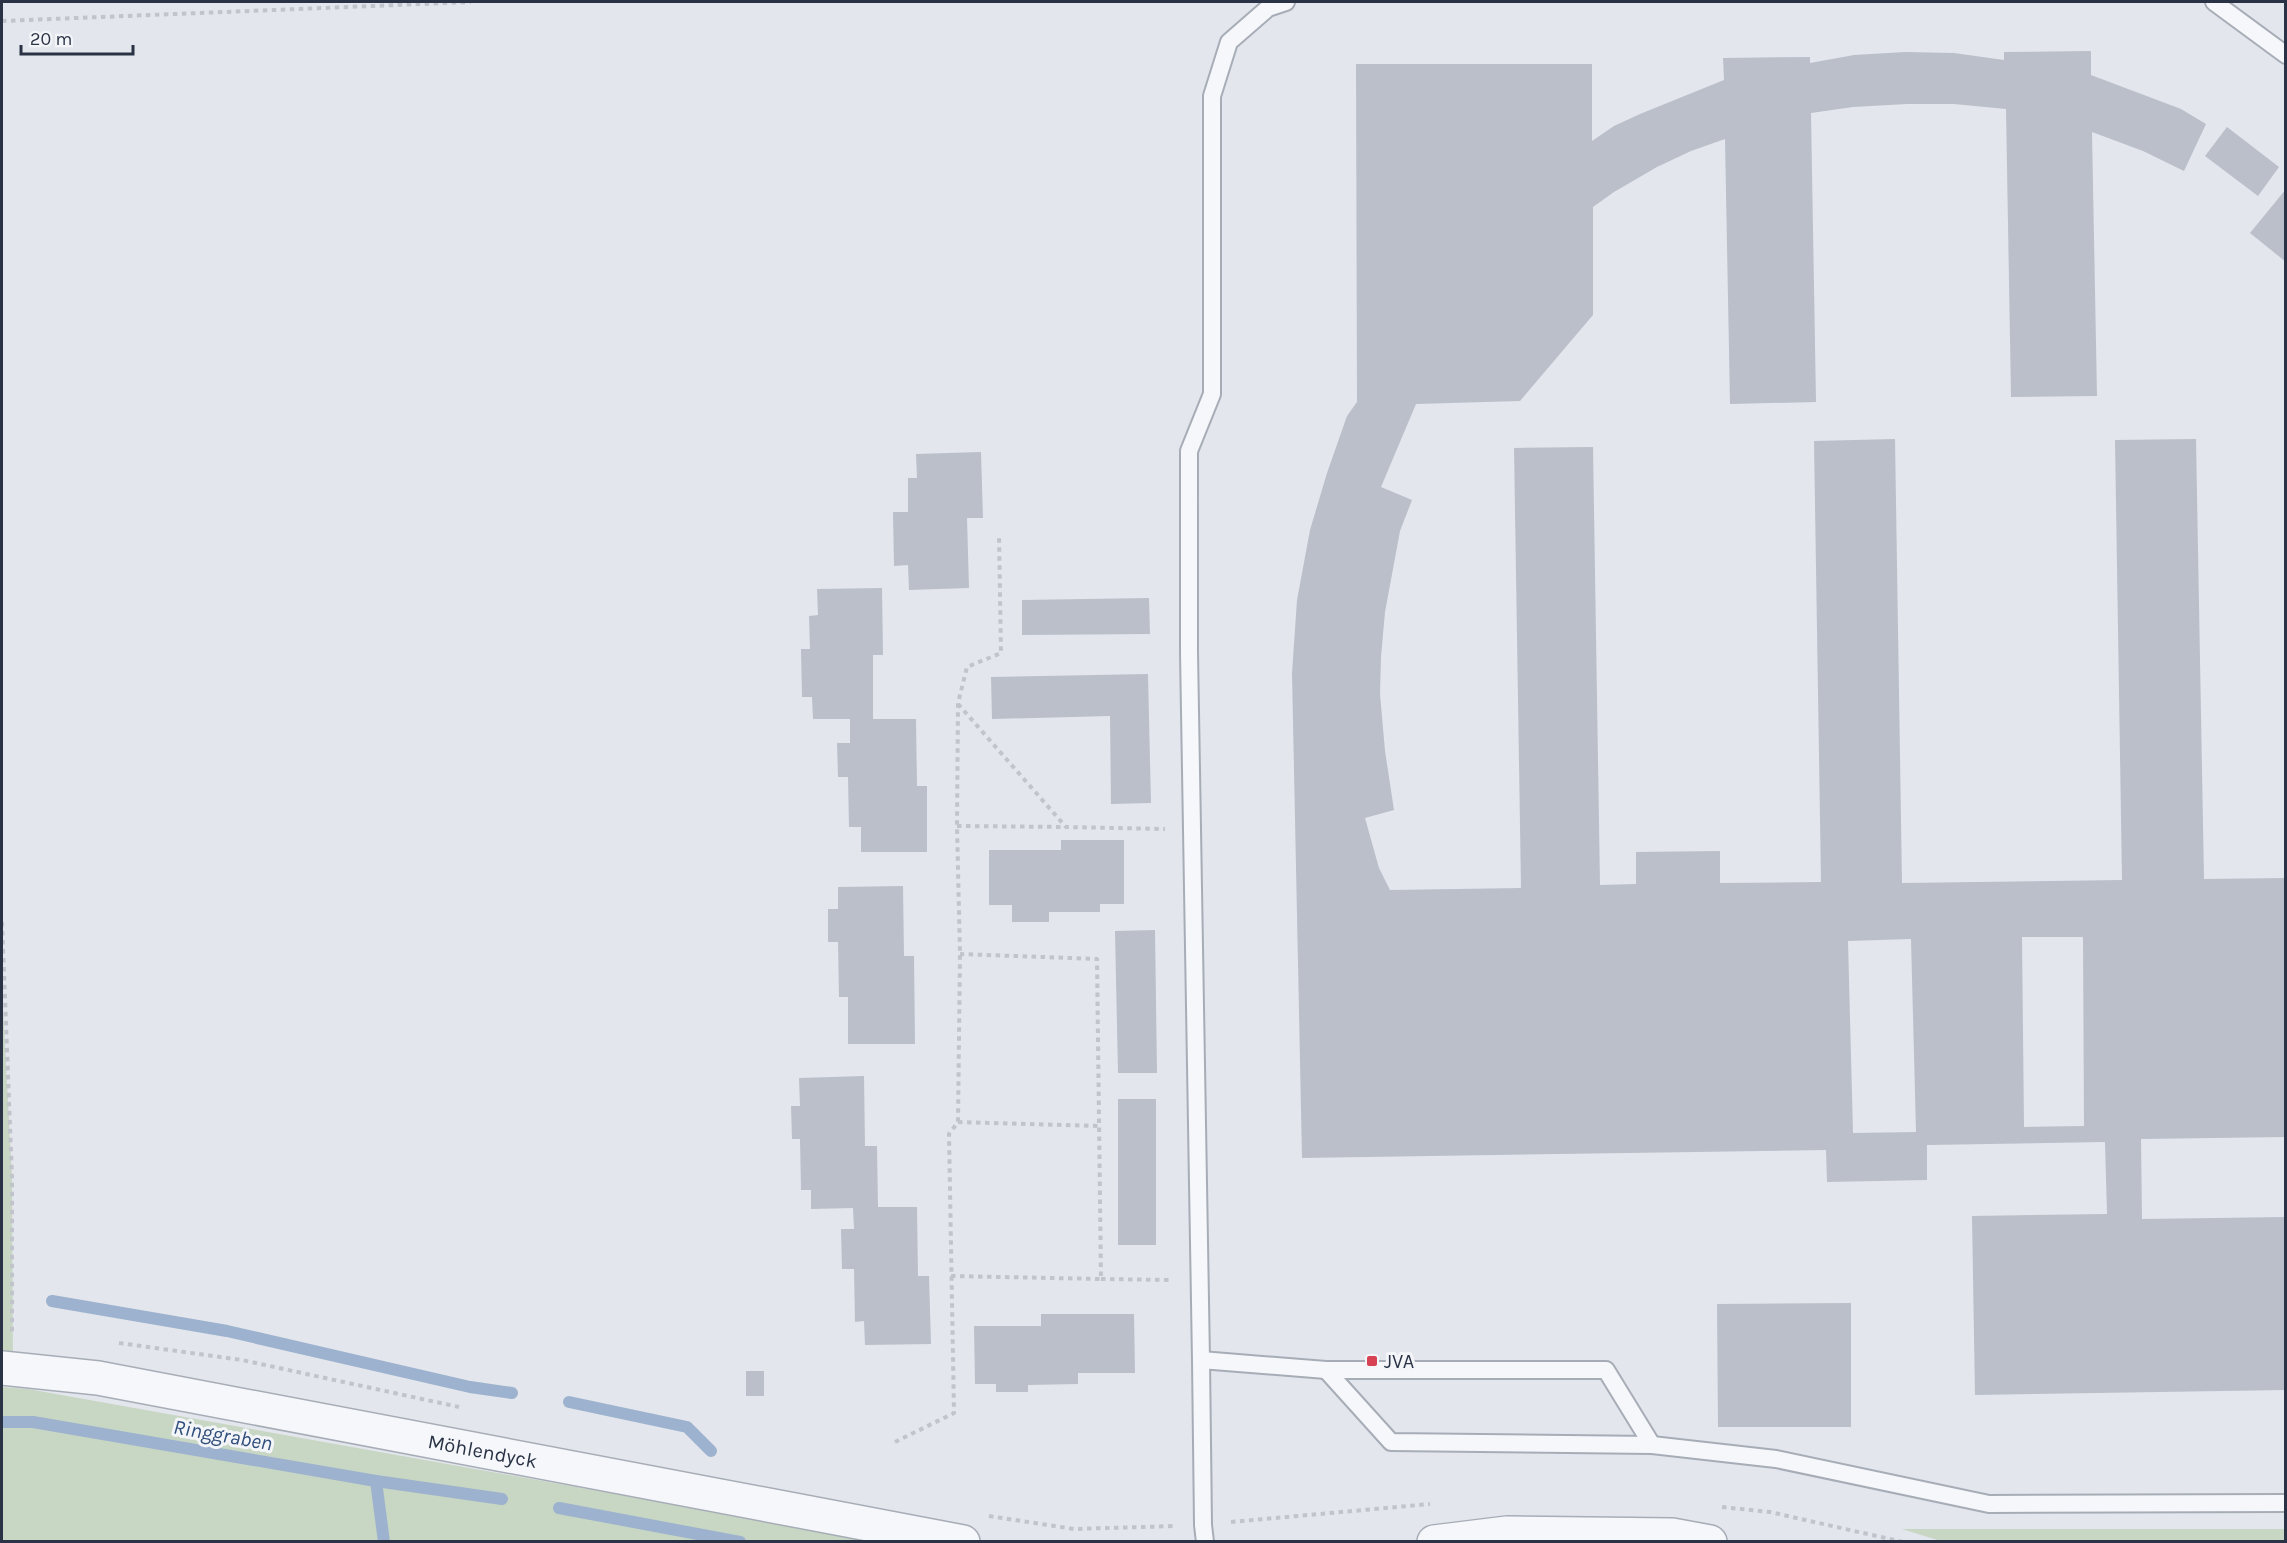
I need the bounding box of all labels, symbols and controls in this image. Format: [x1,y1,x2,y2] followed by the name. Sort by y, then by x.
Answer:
[21,18,134,56] scale bar
[30,28,72,50] text: 20 m
[1384,1350,1414,1373] place label: JVA
[1365,1354,1379,1368] marker: JVA
[172,1415,274,1455] water label: Ringgraben
[426,1430,539,1473] street label: Möhlendyck

